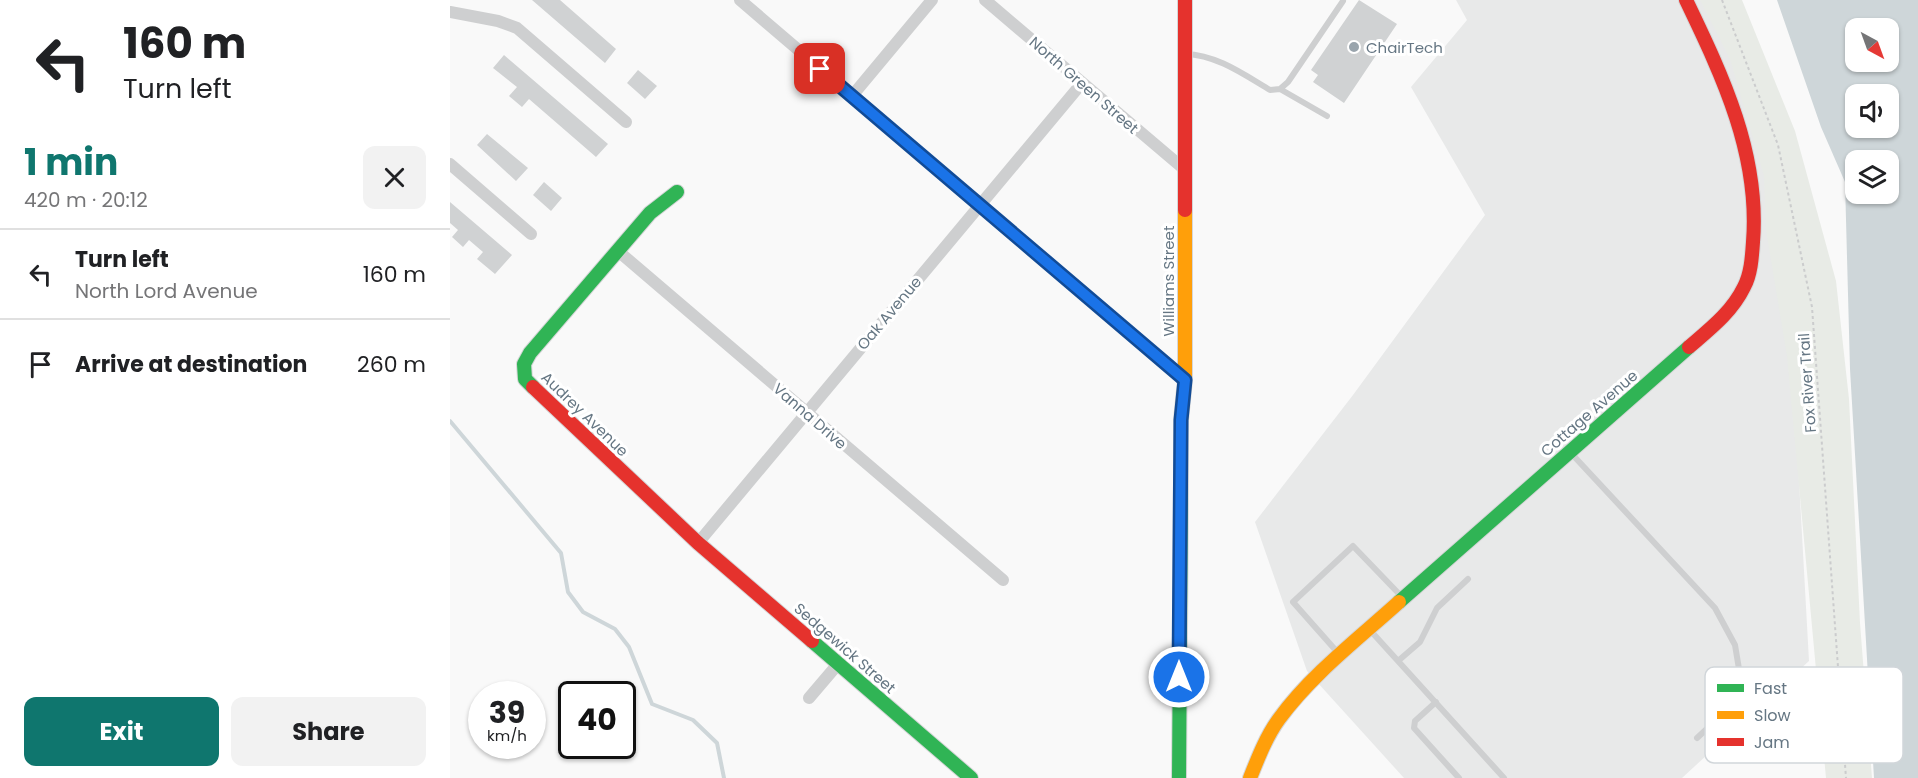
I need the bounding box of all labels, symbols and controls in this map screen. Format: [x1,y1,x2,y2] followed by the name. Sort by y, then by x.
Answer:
[123,14,246,73] text: 160 m
[1845,18,1899,72] north arrow
[1845,18,1899,204] map controls
[24,24,102,102] icon: left
[1025,32,1143,138] street label: North Green Street
[1366,37,1443,58] place label: ChairTech
[1347,40,1361,54] marker: ChairTech
[794,43,845,94] pin
[803,52,836,85] icon: arrive
[123,70,232,107] text: Turn left
[1845,84,1899,138] button: sound
[24,137,118,188] text: 1 min
[363,146,426,209] button: close
[1845,150,1899,204] button: layers
[24,186,148,214] text: 420 m · 20:12
[1158,226,1179,336] street label: Williams Street
[75,244,169,275] text: Turn left
[24,258,57,291] icon: left
[363,259,426,290] text: 160 m
[852,272,926,354] street label: Oak Avenue
[75,277,258,305] text: North Lord Avenue
[1793,333,1821,433] street label: Fox River Trail
[24,348,57,381] icon: arrive
[75,349,307,380] text: Arrive at destination
[357,349,426,380] text: 260 m
[1536,365,1642,461] street label: Cottage Avenue
[537,367,633,461] street label: Audrey Avenue
[769,378,851,454] street label: Vanna Drive
[790,598,900,698] street label: Sedgewick Street
[1147,645,1211,709] position arrow
[1705,667,1903,763] legend
[1754,677,1787,700] text: Fast
[558,681,636,759] speed limit sign: 40
[489,691,525,734] text: 39
[24,697,219,766] button: Exit
[231,697,426,766] button: Share
[1754,704,1791,727] text: Slow
[487,725,527,746] text: km/h
[1754,731,1790,754] text: Jam

